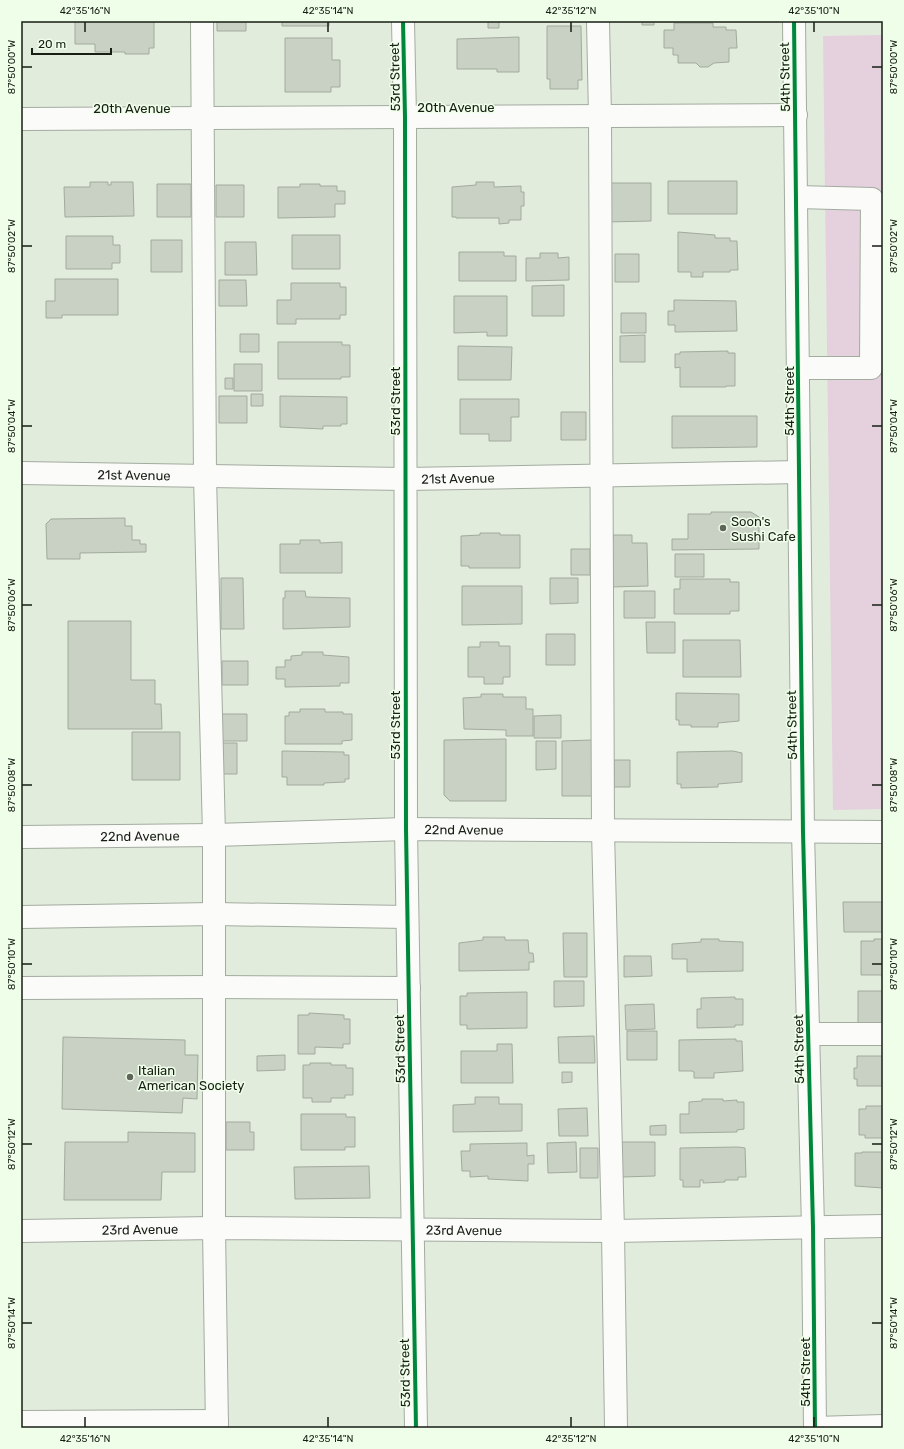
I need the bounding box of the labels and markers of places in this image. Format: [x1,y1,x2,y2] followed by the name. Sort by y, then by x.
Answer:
[731,514,796,544] place label: Soon's Sushi Cafe
[718,523,728,533] marker: Soon's Sushi Cafe
[138,1063,244,1093] place label: Italian American Society
[125,1072,135,1082] marker: Italian American Society

